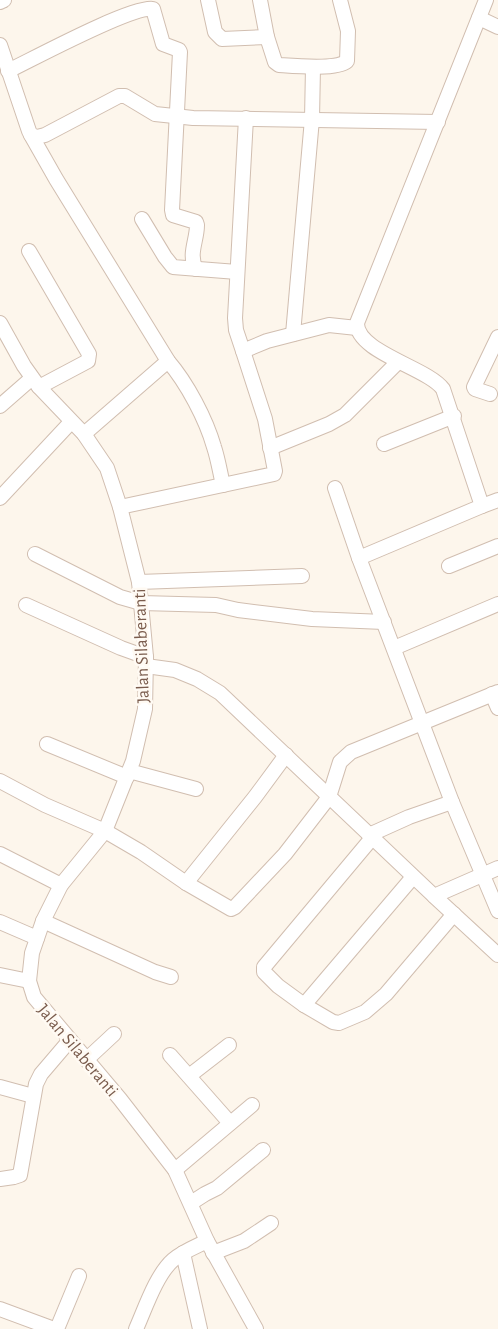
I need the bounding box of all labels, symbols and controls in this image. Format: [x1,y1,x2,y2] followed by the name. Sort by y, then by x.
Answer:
[131,588,153,704] street label: Jalan Silaberanti
[33,1001,121,1100] street label: Jalan Silaberanti

